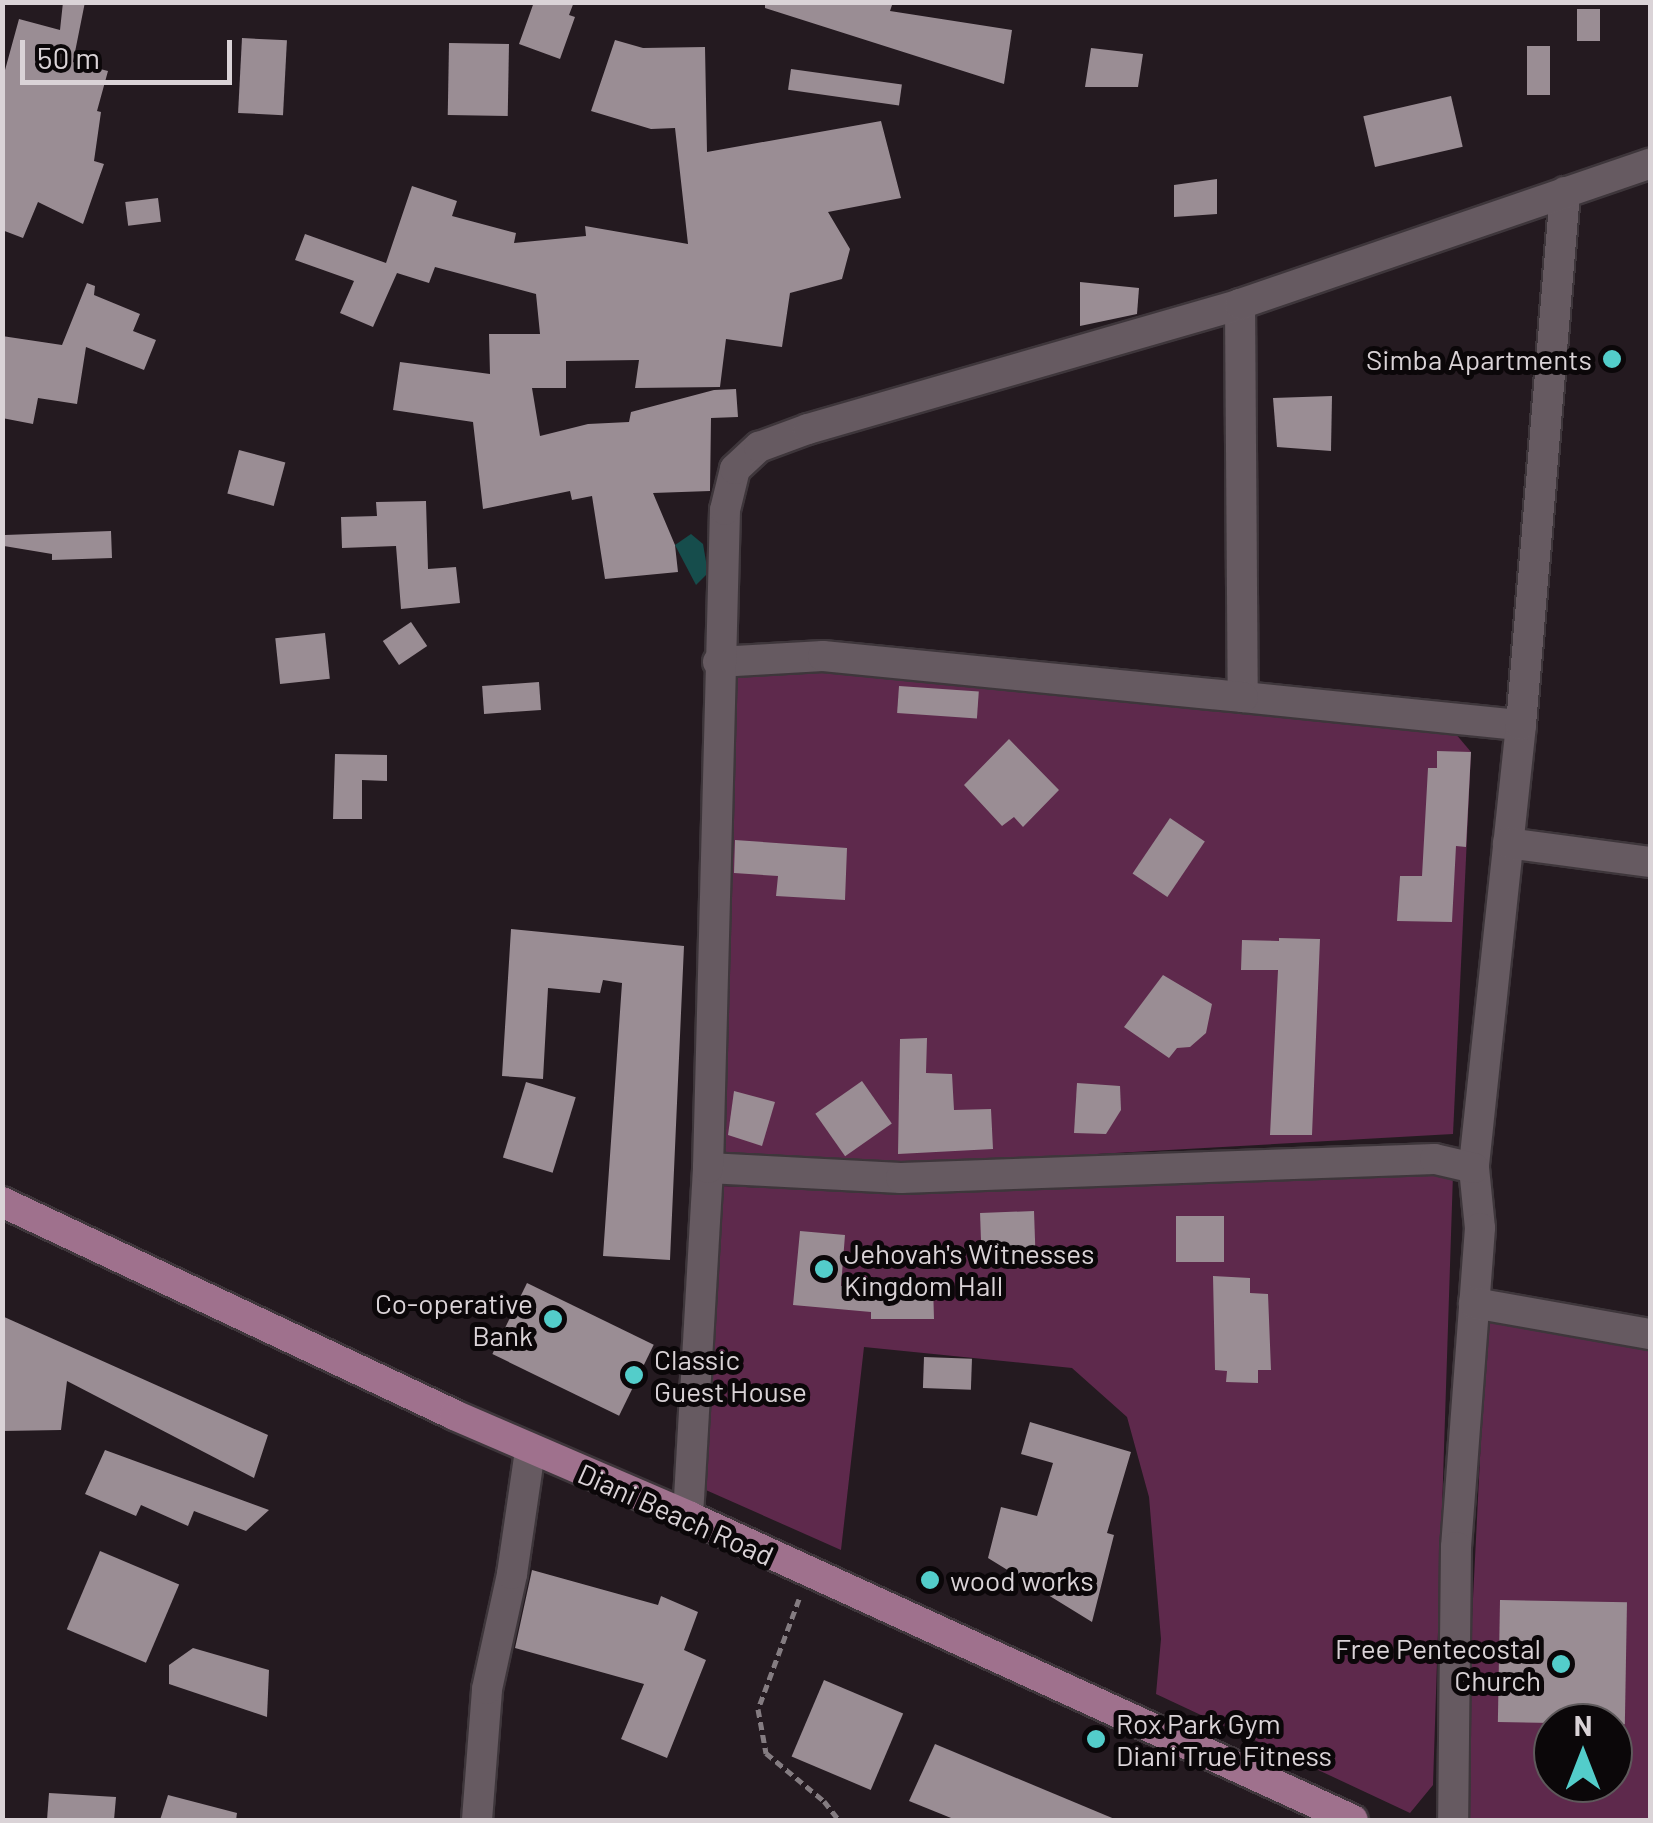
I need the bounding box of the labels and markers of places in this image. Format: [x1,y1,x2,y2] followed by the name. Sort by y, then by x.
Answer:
[1366,342,1592,376] place label: Simba Apartments
[1601,348,1623,370] marker: Simba Apartments
[844,1236,1094,1302] place label: Jehovah's Witnesses Kingdom Hall
[813,1258,835,1280] marker: Jehovah's Witnesses Kingdom Hall
[375,1286,533,1352] place label: Co-operative Bank
[542,1308,564,1330] marker: Co-operative Bank
[654,1342,807,1408] place label: Classic Guest House
[623,1364,645,1386] marker: Classic Guest House
[950,1563,1094,1597] place label: wood works
[919,1569,941,1591] marker: wood works
[1335,1631,1541,1697] place label: Free Pentecostal Church
[1550,1653,1572,1675] marker: Free Pentecostal Church
[1116,1706,1332,1772] place label: Rox Park Gym Diani True Fitness
[1085,1728,1107,1750] marker: Rox Park Gym Diani True Fitness

